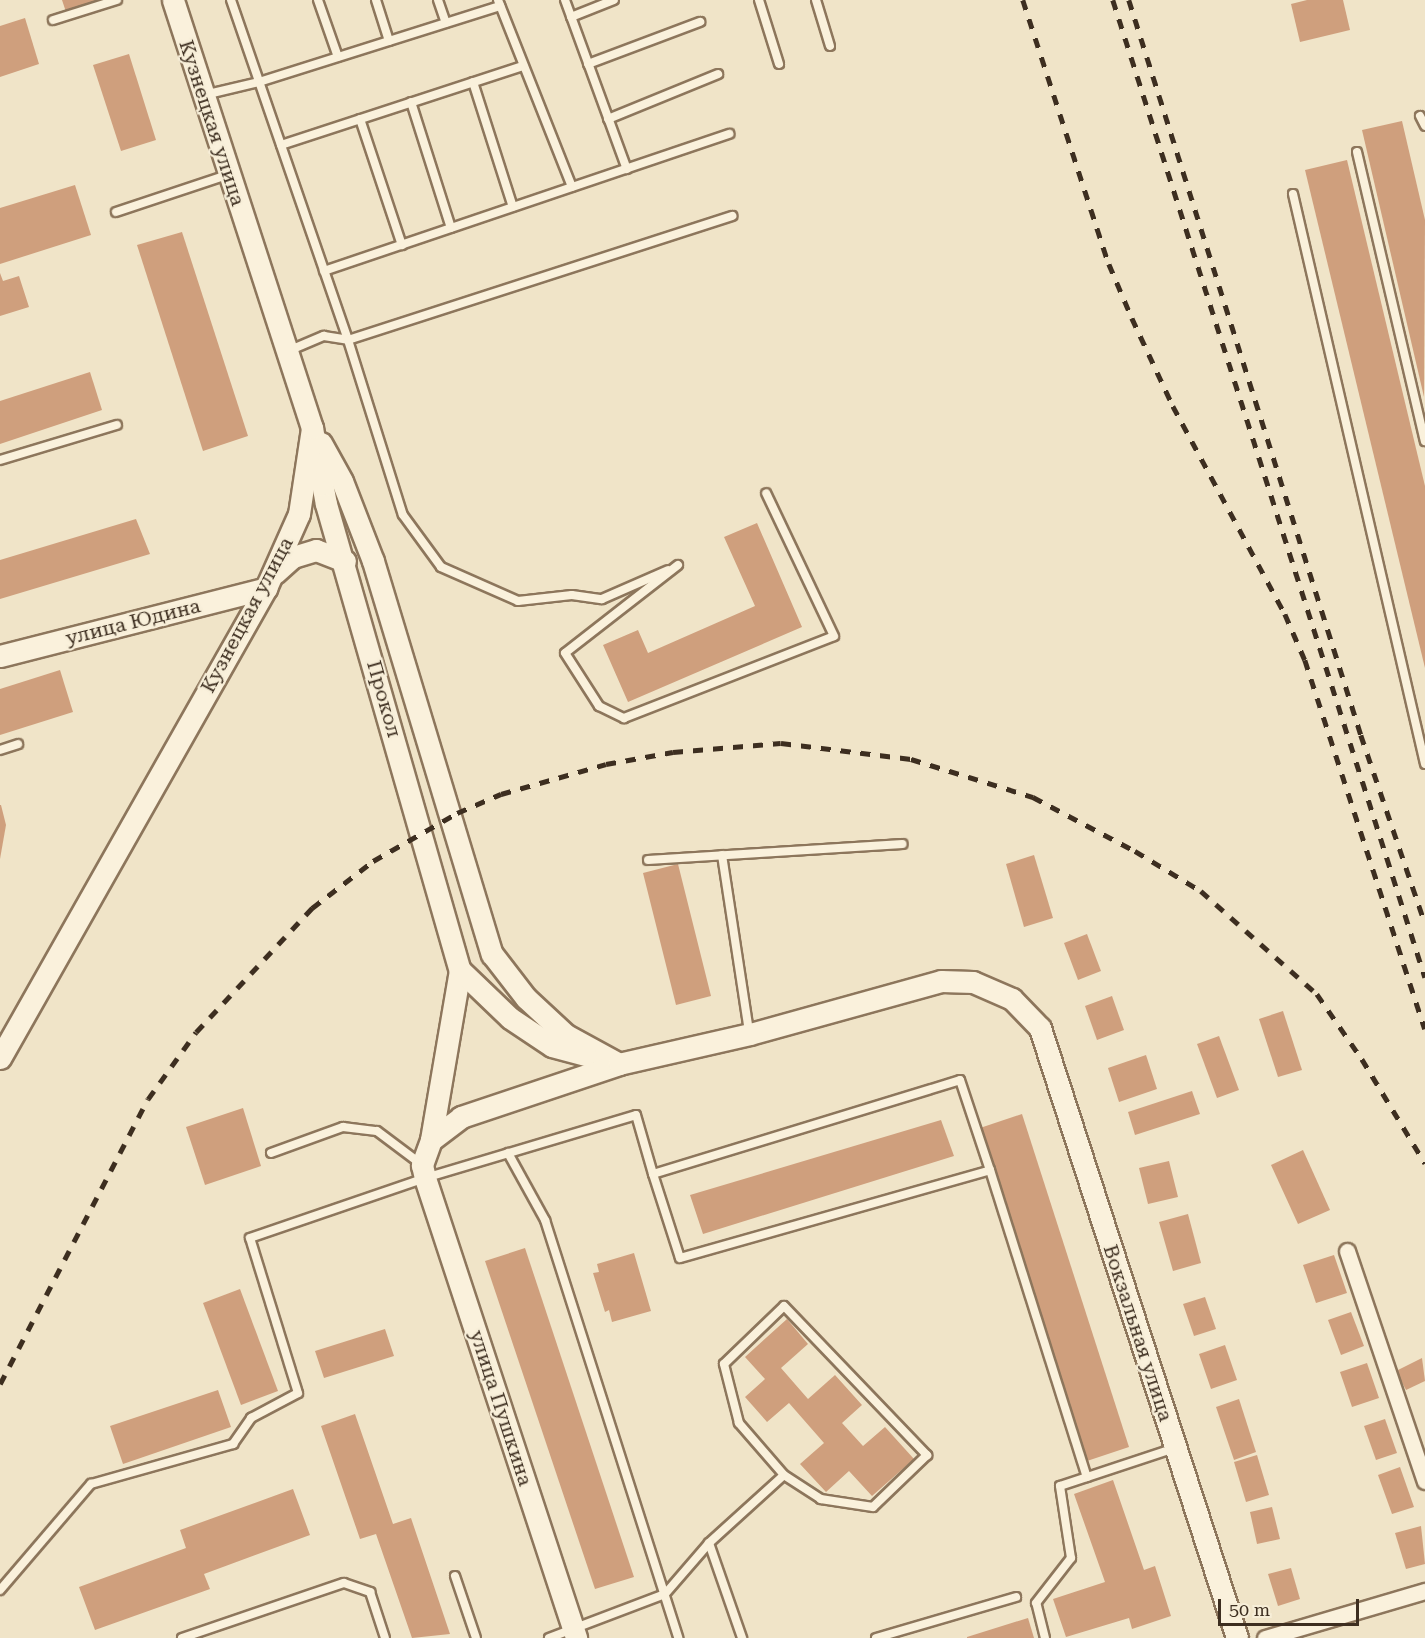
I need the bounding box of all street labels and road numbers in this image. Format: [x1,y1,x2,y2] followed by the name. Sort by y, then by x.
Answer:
[174,37,250,209] street label: Кузнецкая улица
[196,533,298,697] street label: Кузнецкая улица
[63,594,203,650] street label: улица Юдина
[362,658,406,740] street label: Прокол
[1098,1242,1178,1424] street label: Вокзальная улица
[464,1327,538,1489] street label: улица Пушкина

